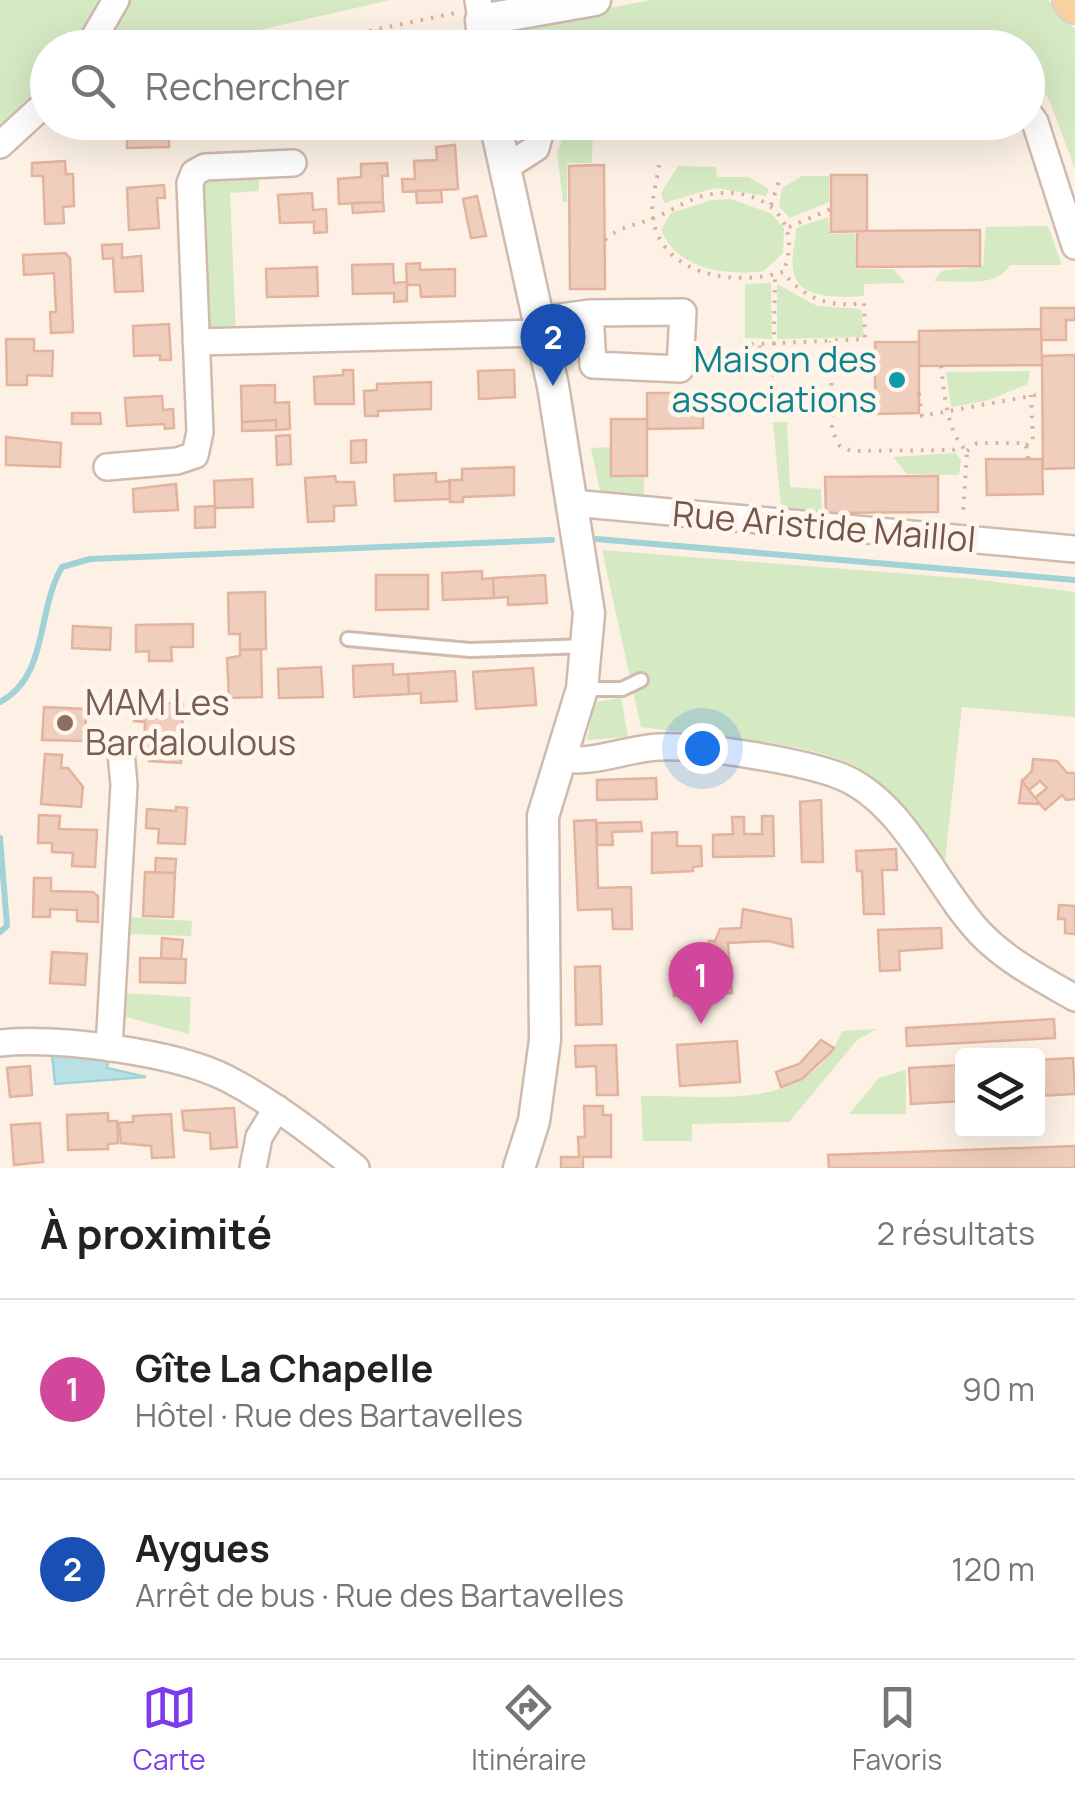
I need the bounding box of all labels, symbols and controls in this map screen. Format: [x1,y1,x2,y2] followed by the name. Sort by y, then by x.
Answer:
[30,30,1045,140] search box
[65,58,120,113] icon: search
[145,59,350,111] text: Rechercher
[520,304,586,386] pin: 2
[672,335,877,423] place label: Maison des associations
[886,369,908,391] marker: Maison des associations
[670,489,978,563] street label: Rue Aristide Maillol
[85,678,296,766] place label: MAM Les Bardaloulous
[54,712,76,734] marker: MAM Les Bardaloulous
[677,723,728,774] your location
[668,942,734,1024] pin: 1
[955,1048,1045,1138] map controls
[955,1048,1045,1138] button: layers
[40,1204,272,1262] text: À proximité
[877,1211,1035,1255] text: 2 résultats
[135,1341,433,1393] text: Gîte La Chapelle
[65,1367,80,1411] text: 1
[962,1367,1035,1411] text: 90 m
[135,1393,523,1437] text: Hôtel · Rue des Bartavelles
[135,1521,270,1573] text: Aygues
[63,1547,82,1591] text: 2
[951,1547,1035,1591] text: 120 m
[135,1573,624,1617] text: Arrêt de bus · Rue des Bartavelles
[133,1680,206,1778] tab: Carte
[471,1680,586,1778] tab: Itinéraire
[852,1680,942,1778] tab: Favoris

